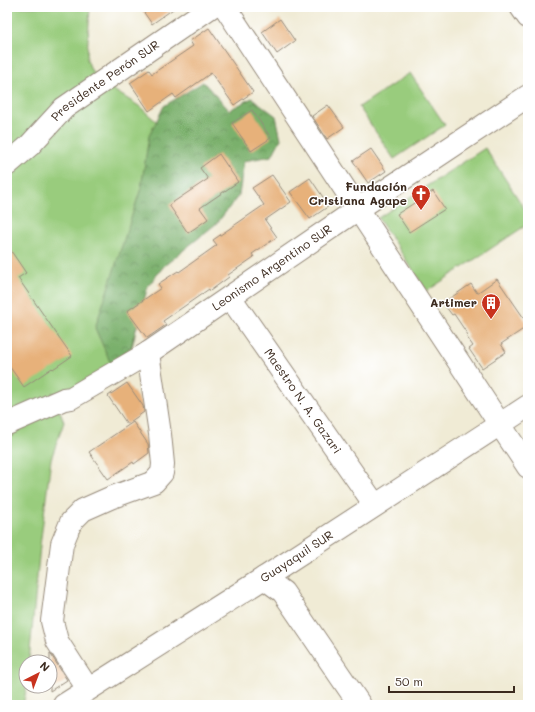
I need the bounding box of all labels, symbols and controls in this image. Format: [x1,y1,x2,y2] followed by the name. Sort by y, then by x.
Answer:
[47,36,162,124] street label: Presidente Perón SUR
[309,178,407,208] place label: Fundación Cristiana Agape
[410,183,432,211] church icon: Fundación Cristiana Agape
[208,220,335,314] street label: Leonismo Argentino SUR
[480,292,502,320] building icon: Artimer
[430,294,477,310] place label: Artimer
[261,345,346,456] street label: Maestro N. A. Gazari
[257,526,336,585] street label: Guayaquil SUR
[18,654,58,694] north arrow
[37,658,53,675] text: N
[389,668,514,694] scale bar
[395,673,423,689] text: 50 m

